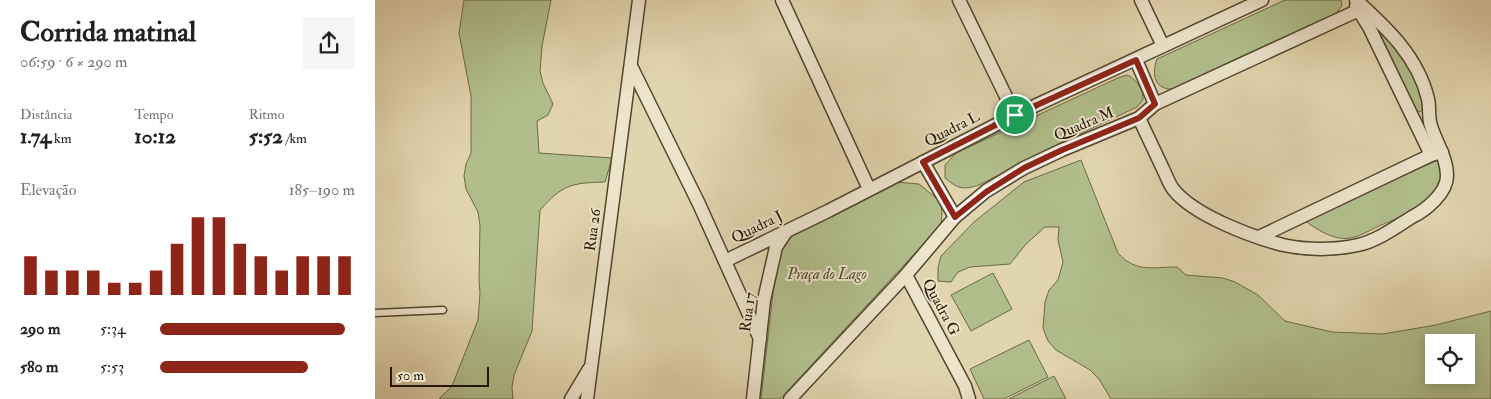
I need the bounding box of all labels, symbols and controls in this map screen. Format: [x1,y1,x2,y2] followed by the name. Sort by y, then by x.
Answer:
[20,15,196,50] text: Corrida matinal
[303,17,355,69] button: share
[20,52,127,72] text: 06:59 · 6 × 290 m
[994,94,1036,136] pin
[1001,101,1029,129] icon: arrive
[1051,103,1117,145] street label: Quadra M
[20,106,73,123] text: Distância
[134,106,173,123] text: Tempo
[249,106,284,123] text: Ritmo
[921,107,983,151] street label: Quadra L
[20,123,51,150] text: 1.74
[134,123,176,150] text: 10:12
[249,123,283,150] text: 5:52
[51,130,72,147] text: km
[283,130,307,147] text: /km
[20,180,76,200] text: Elevação
[289,180,355,200] text: 185–190 m
[581,206,606,253] street label: Rua 26
[728,206,786,248] street label: Quadra J
[786,265,867,284] park label: Praça do Lago
[918,275,964,339] street label: Quadra G
[736,291,760,333] street label: Rua 17
[20,319,60,339] text: 290 m
[100,319,126,339] text: 5:34
[1425,334,1475,384] map controls
[1425,334,1475,384] button: locate
[20,357,59,377] text: 580 m
[100,357,124,377] text: 5:53
[390,364,489,387] scale bar
[397,367,424,384] text: 50 m

